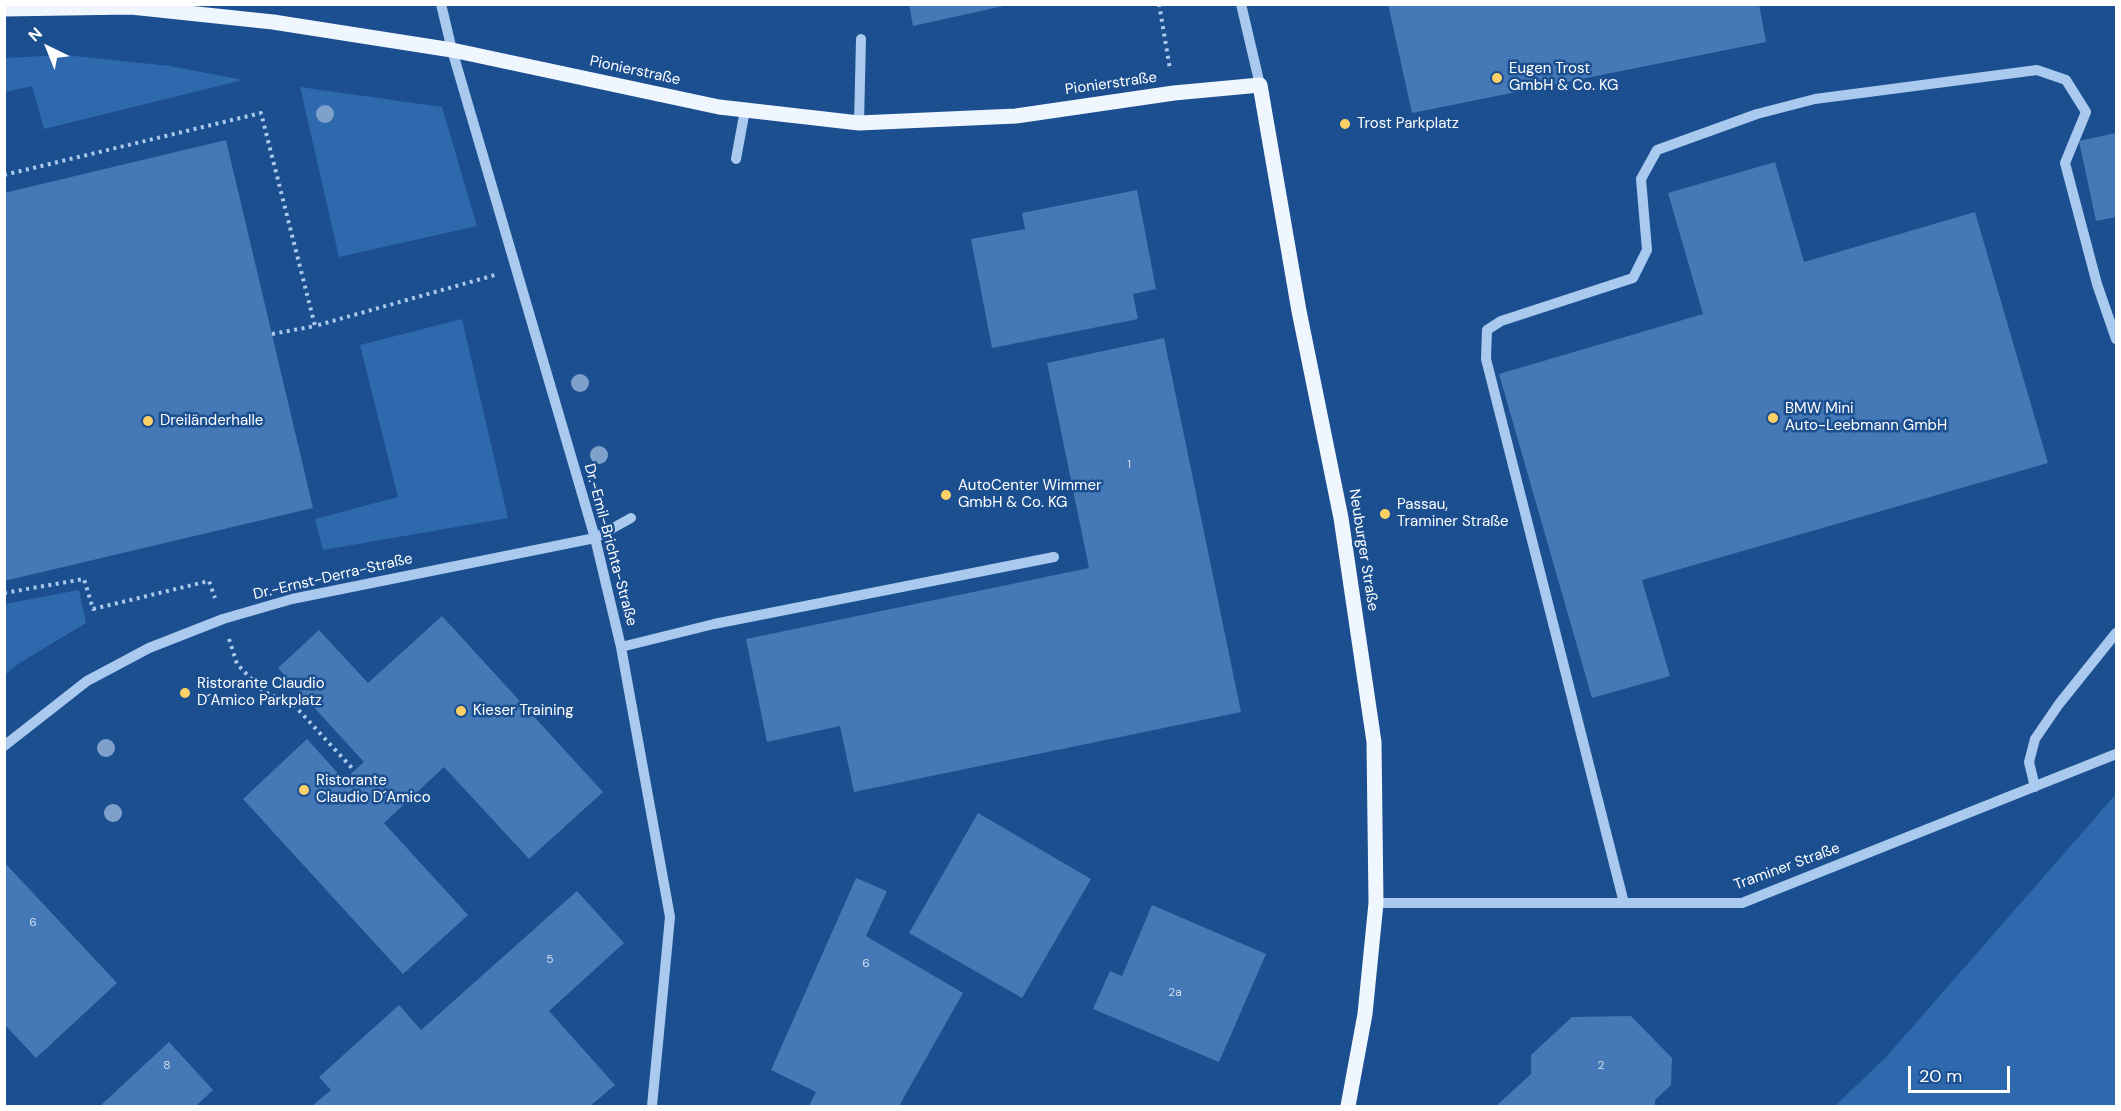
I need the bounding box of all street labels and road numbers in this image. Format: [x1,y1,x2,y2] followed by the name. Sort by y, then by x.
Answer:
[588,53,682,89] street label: Pionierstraße
[1064,69,1158,99] street label: Pionierstraße
[580,462,640,628] street label: Dr.-Emil-Brichta-Straße
[1344,488,1382,612] street label: Neuburger Straße
[252,550,414,604] street label: Dr.-Ernst-Derra-Straße
[1732,839,1842,895] street label: Traminer Straße

